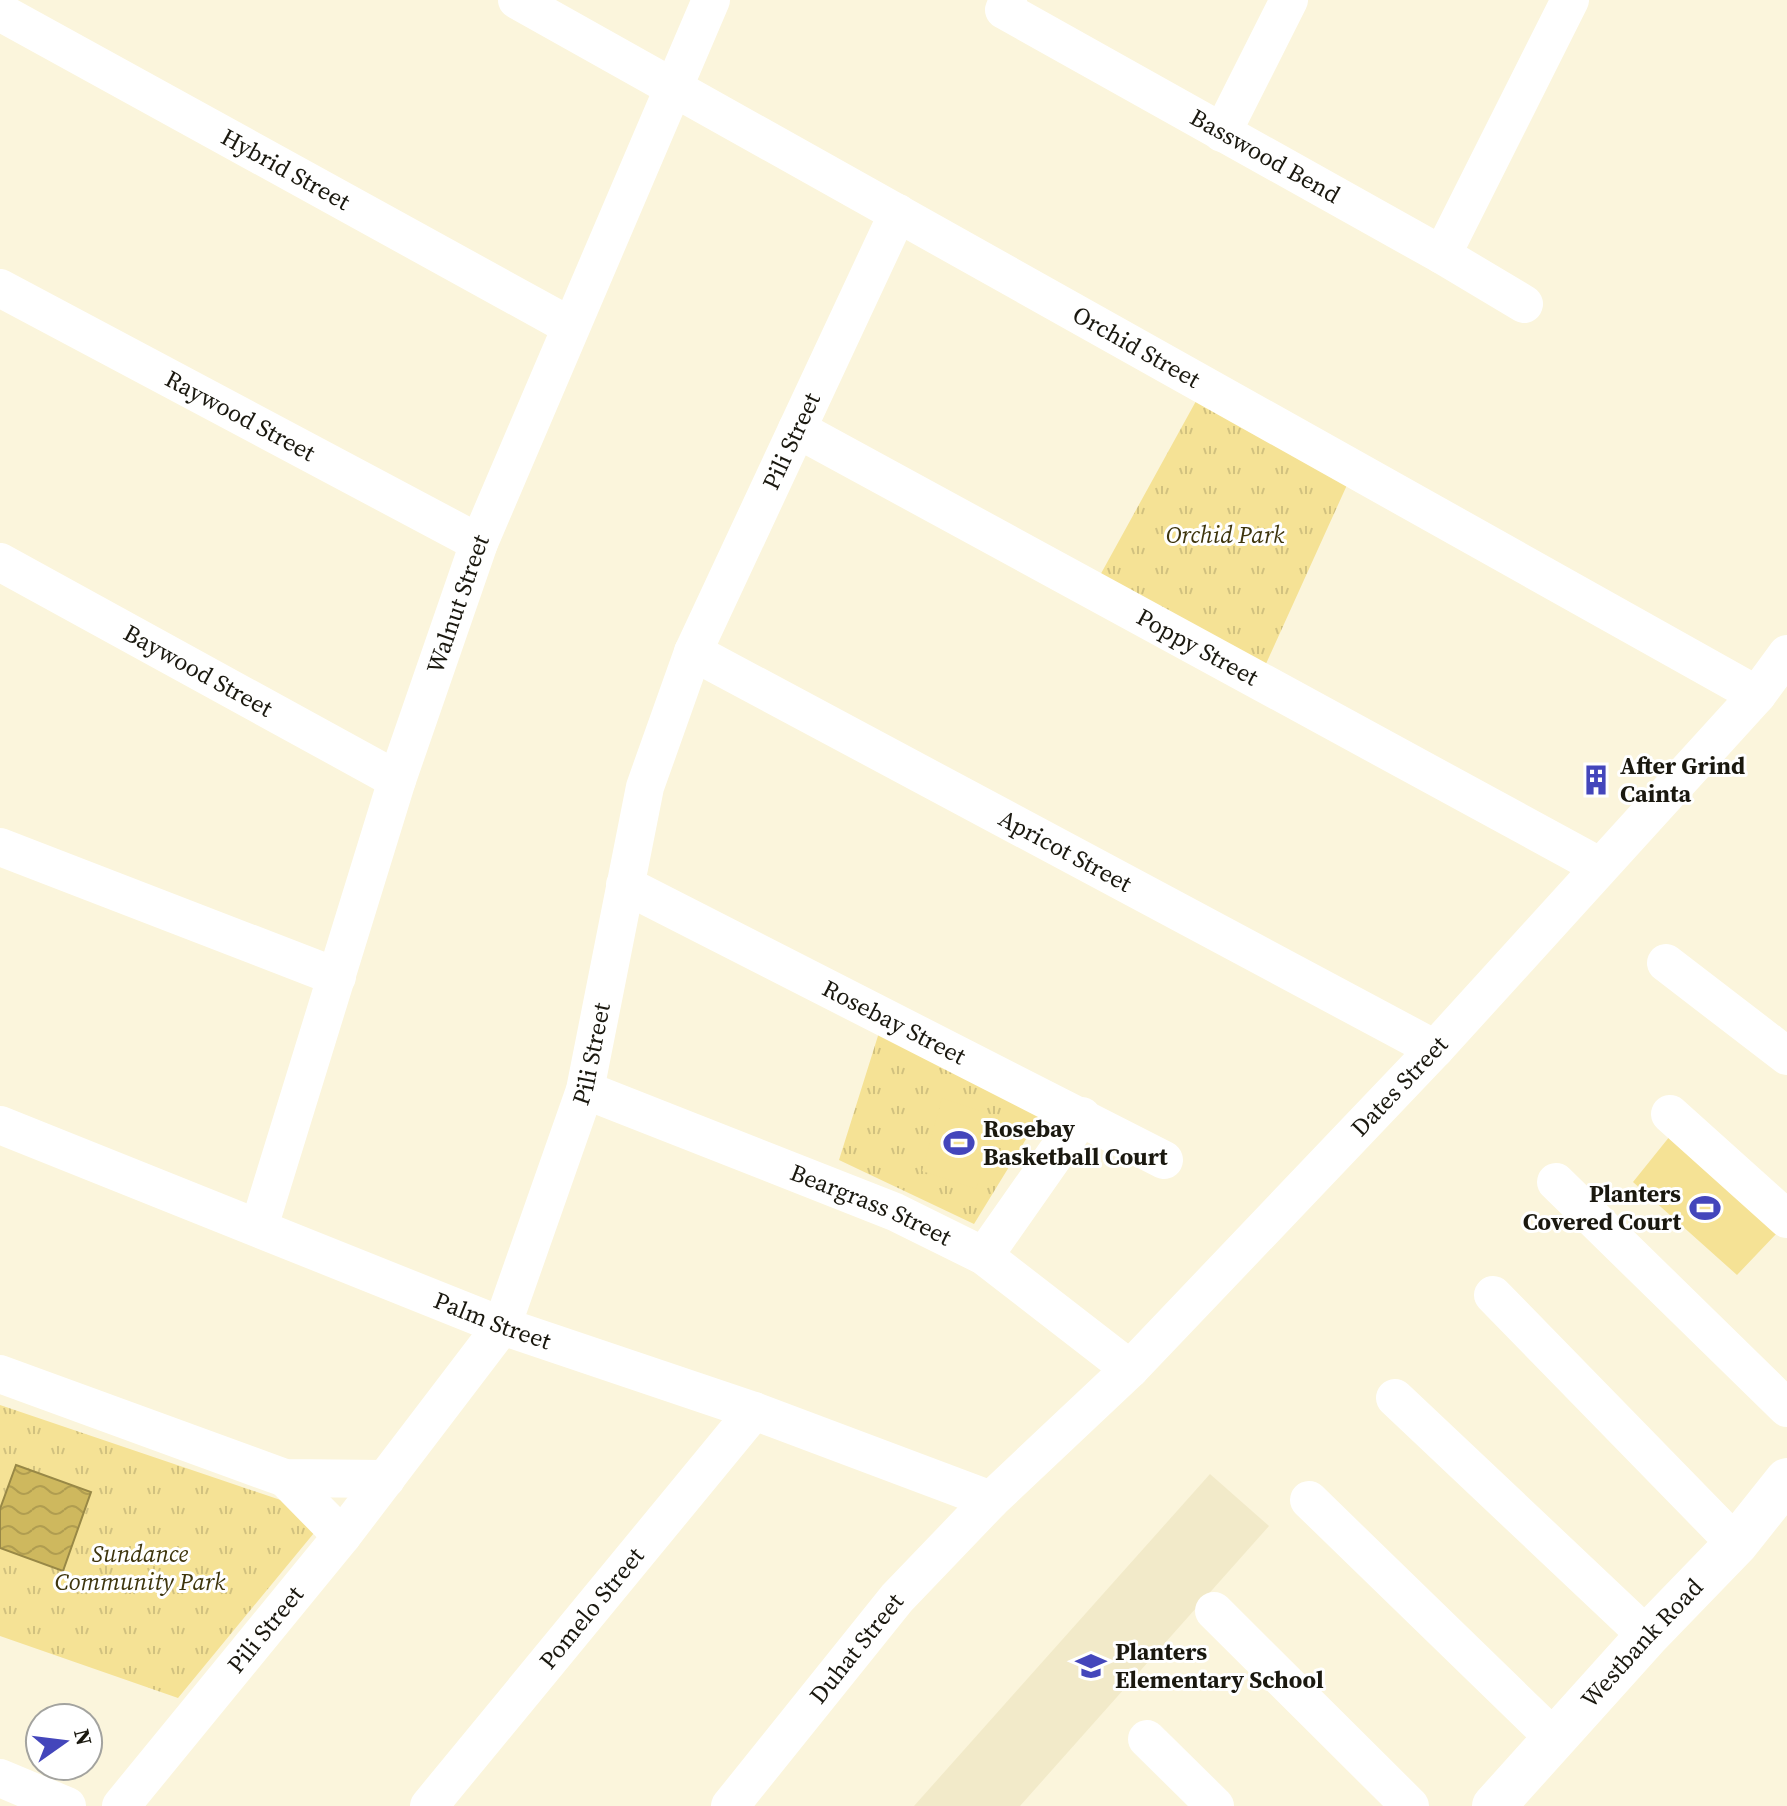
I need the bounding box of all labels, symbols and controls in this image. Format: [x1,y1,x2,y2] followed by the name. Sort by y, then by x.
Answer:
[1184,100,1347,211] street label: Basswood Bend
[215,120,356,218] street label: Hybrid Street
[1067,298,1206,396] street label: Orchid Street
[159,362,321,469] street label: Raywood Street
[754,387,828,495] street label: Pili Street
[1166,518,1285,551] park label: Orchid Park
[418,529,497,678] street label: Walnut Street
[1131,600,1265,693] street label: Poppy Street
[118,616,279,725] street label: Baywood Street
[1620,749,1745,810] place label: After Grind Cainta
[1579,763,1613,797] building icon: After Grind Cainta
[993,801,1138,900] street label: Apricot Street
[817,971,972,1072] street label: Rosebay Street
[564,1000,618,1109] street label: Pili Street
[1343,1028,1455,1144] street label: Dates Street
[983,1112,1168,1173] place label: Rosebay Basketball Court
[942,1126,976,1160] sports icon: Rosebay Basketball Court
[786,1155,957,1253] street label: Beargrass Street
[1523,1177,1681,1238] place label: Planters Covered Court
[1688,1191,1722,1225] sports icon: Planters Covered Court
[429,1283,556,1357] street label: Palm Street
[55,1537,226,1598] park label: Sundance Community Park
[531,1540,651,1676] street label: Pomelo Street
[1573,1571,1710,1715] street label: Westbank Road
[219,1579,311,1680] street label: Pili Street
[802,1586,911,1710] street label: Duhat Street
[1115,1635,1324,1696] place label: Planters Elementary School
[1074,1649,1108,1683] school or university icon: Planters Elementary School
[24,1702,104,1782] north arrow
[67,1726,100,1749] text: N

